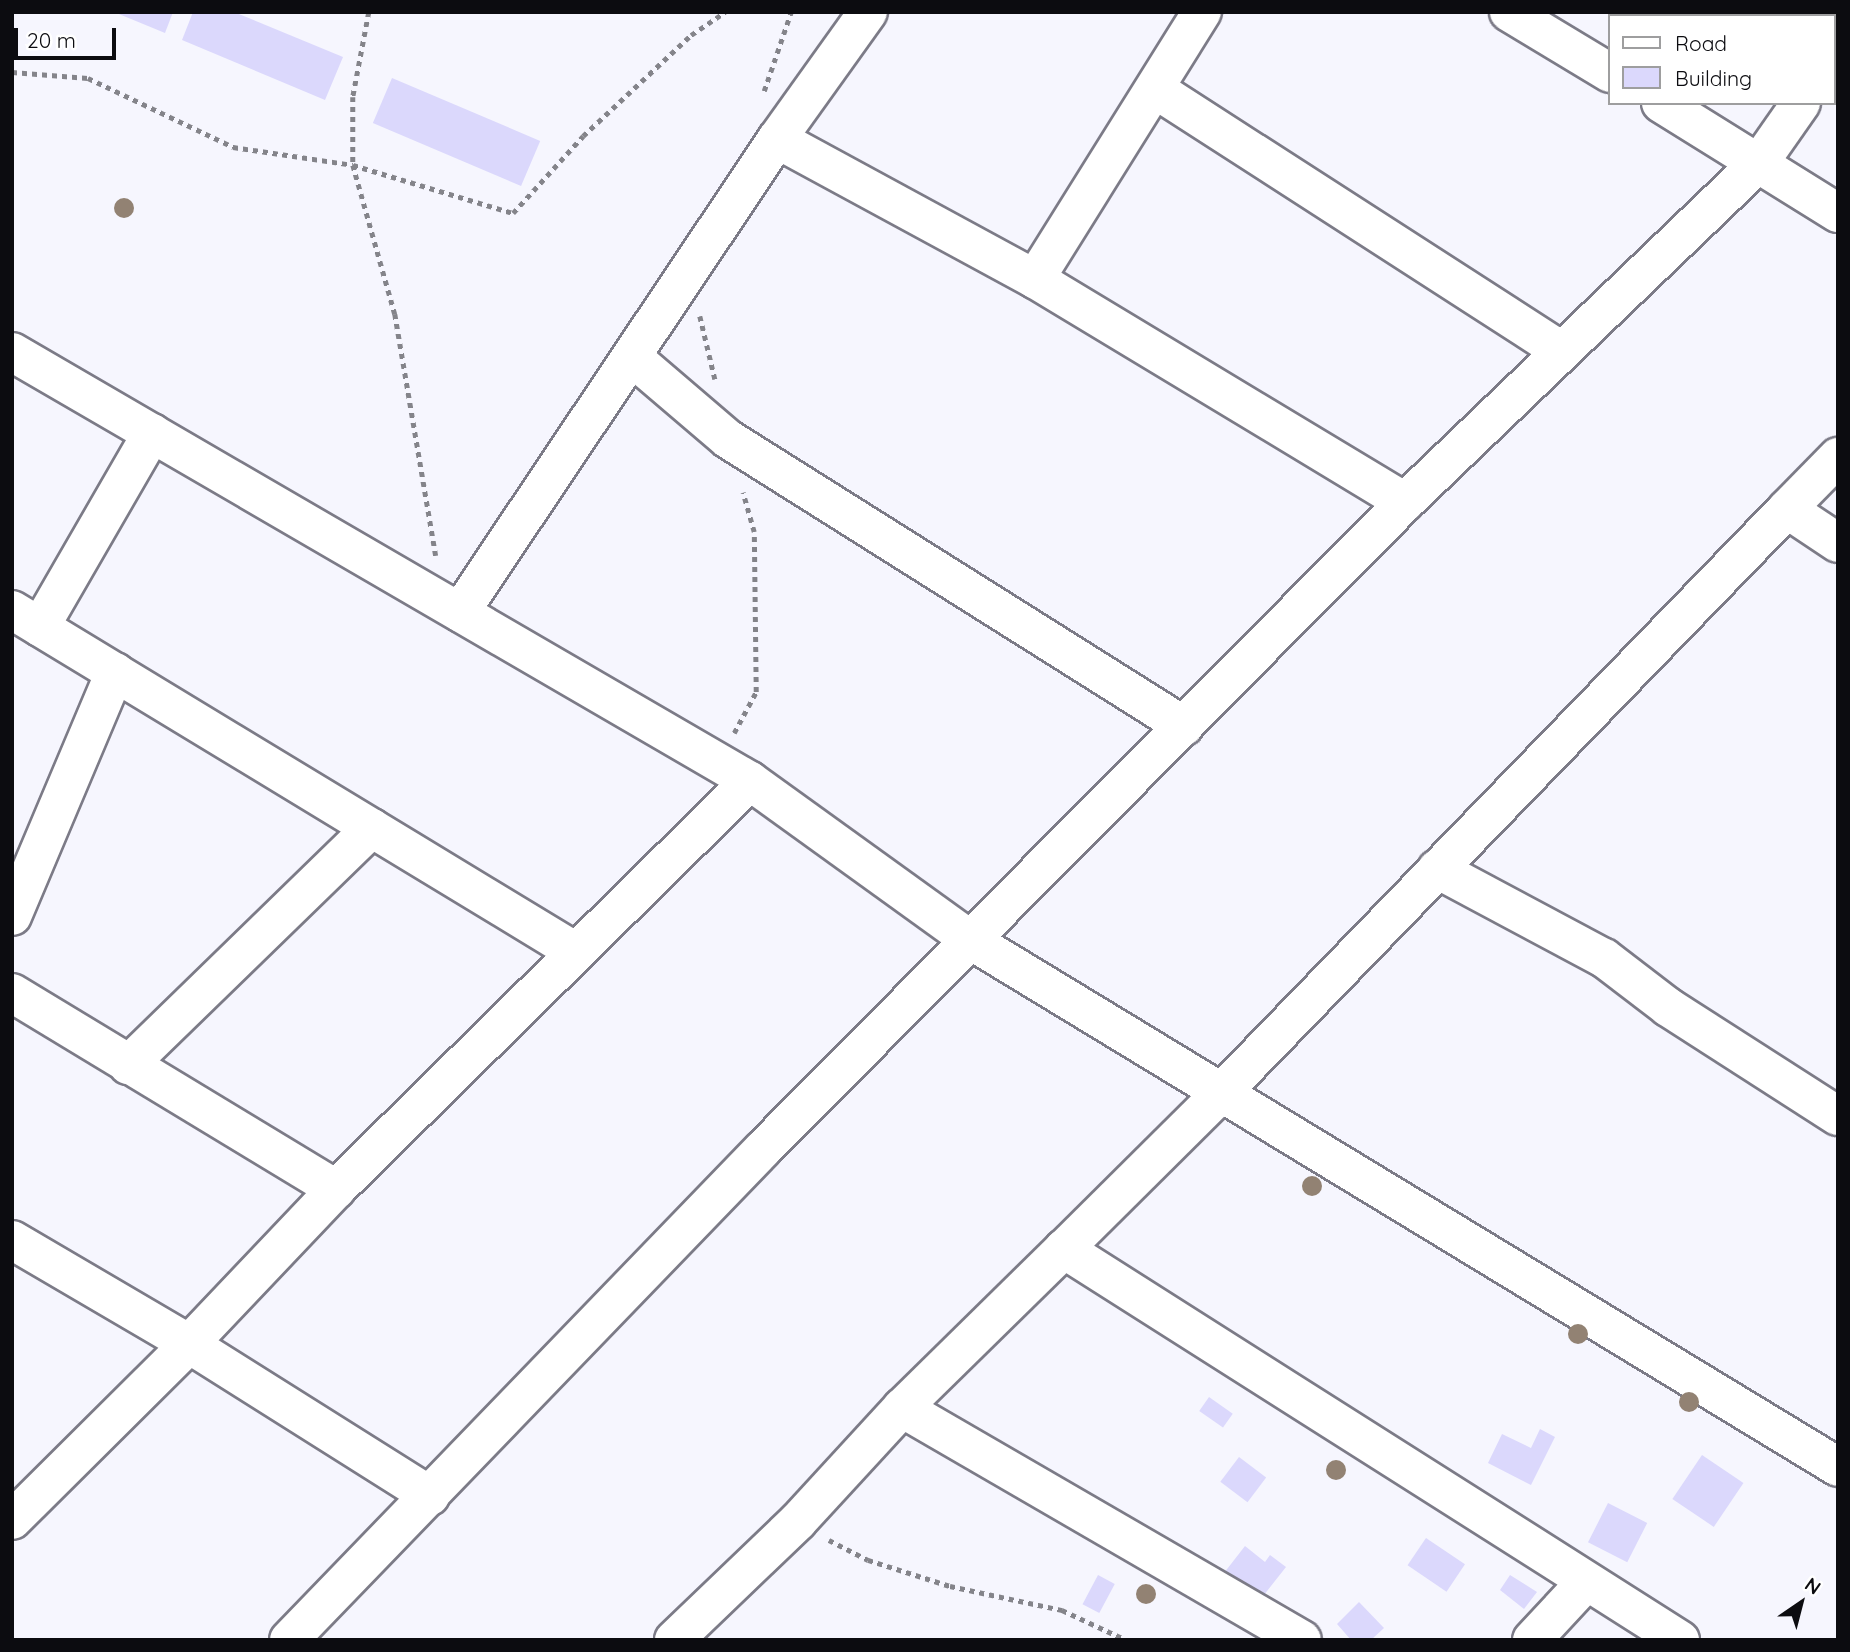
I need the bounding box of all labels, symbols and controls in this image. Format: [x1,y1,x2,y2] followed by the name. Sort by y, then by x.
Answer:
[18,14,119,58] scale bar
[1608,14,1836,105] legend
[27,27,76,53] text: 20 m
[1675,30,1727,56] text: Road
[1675,65,1752,91] text: Building
[1766,1568,1836,1638] north arrow
[1800,1572,1826,1600] text: N

